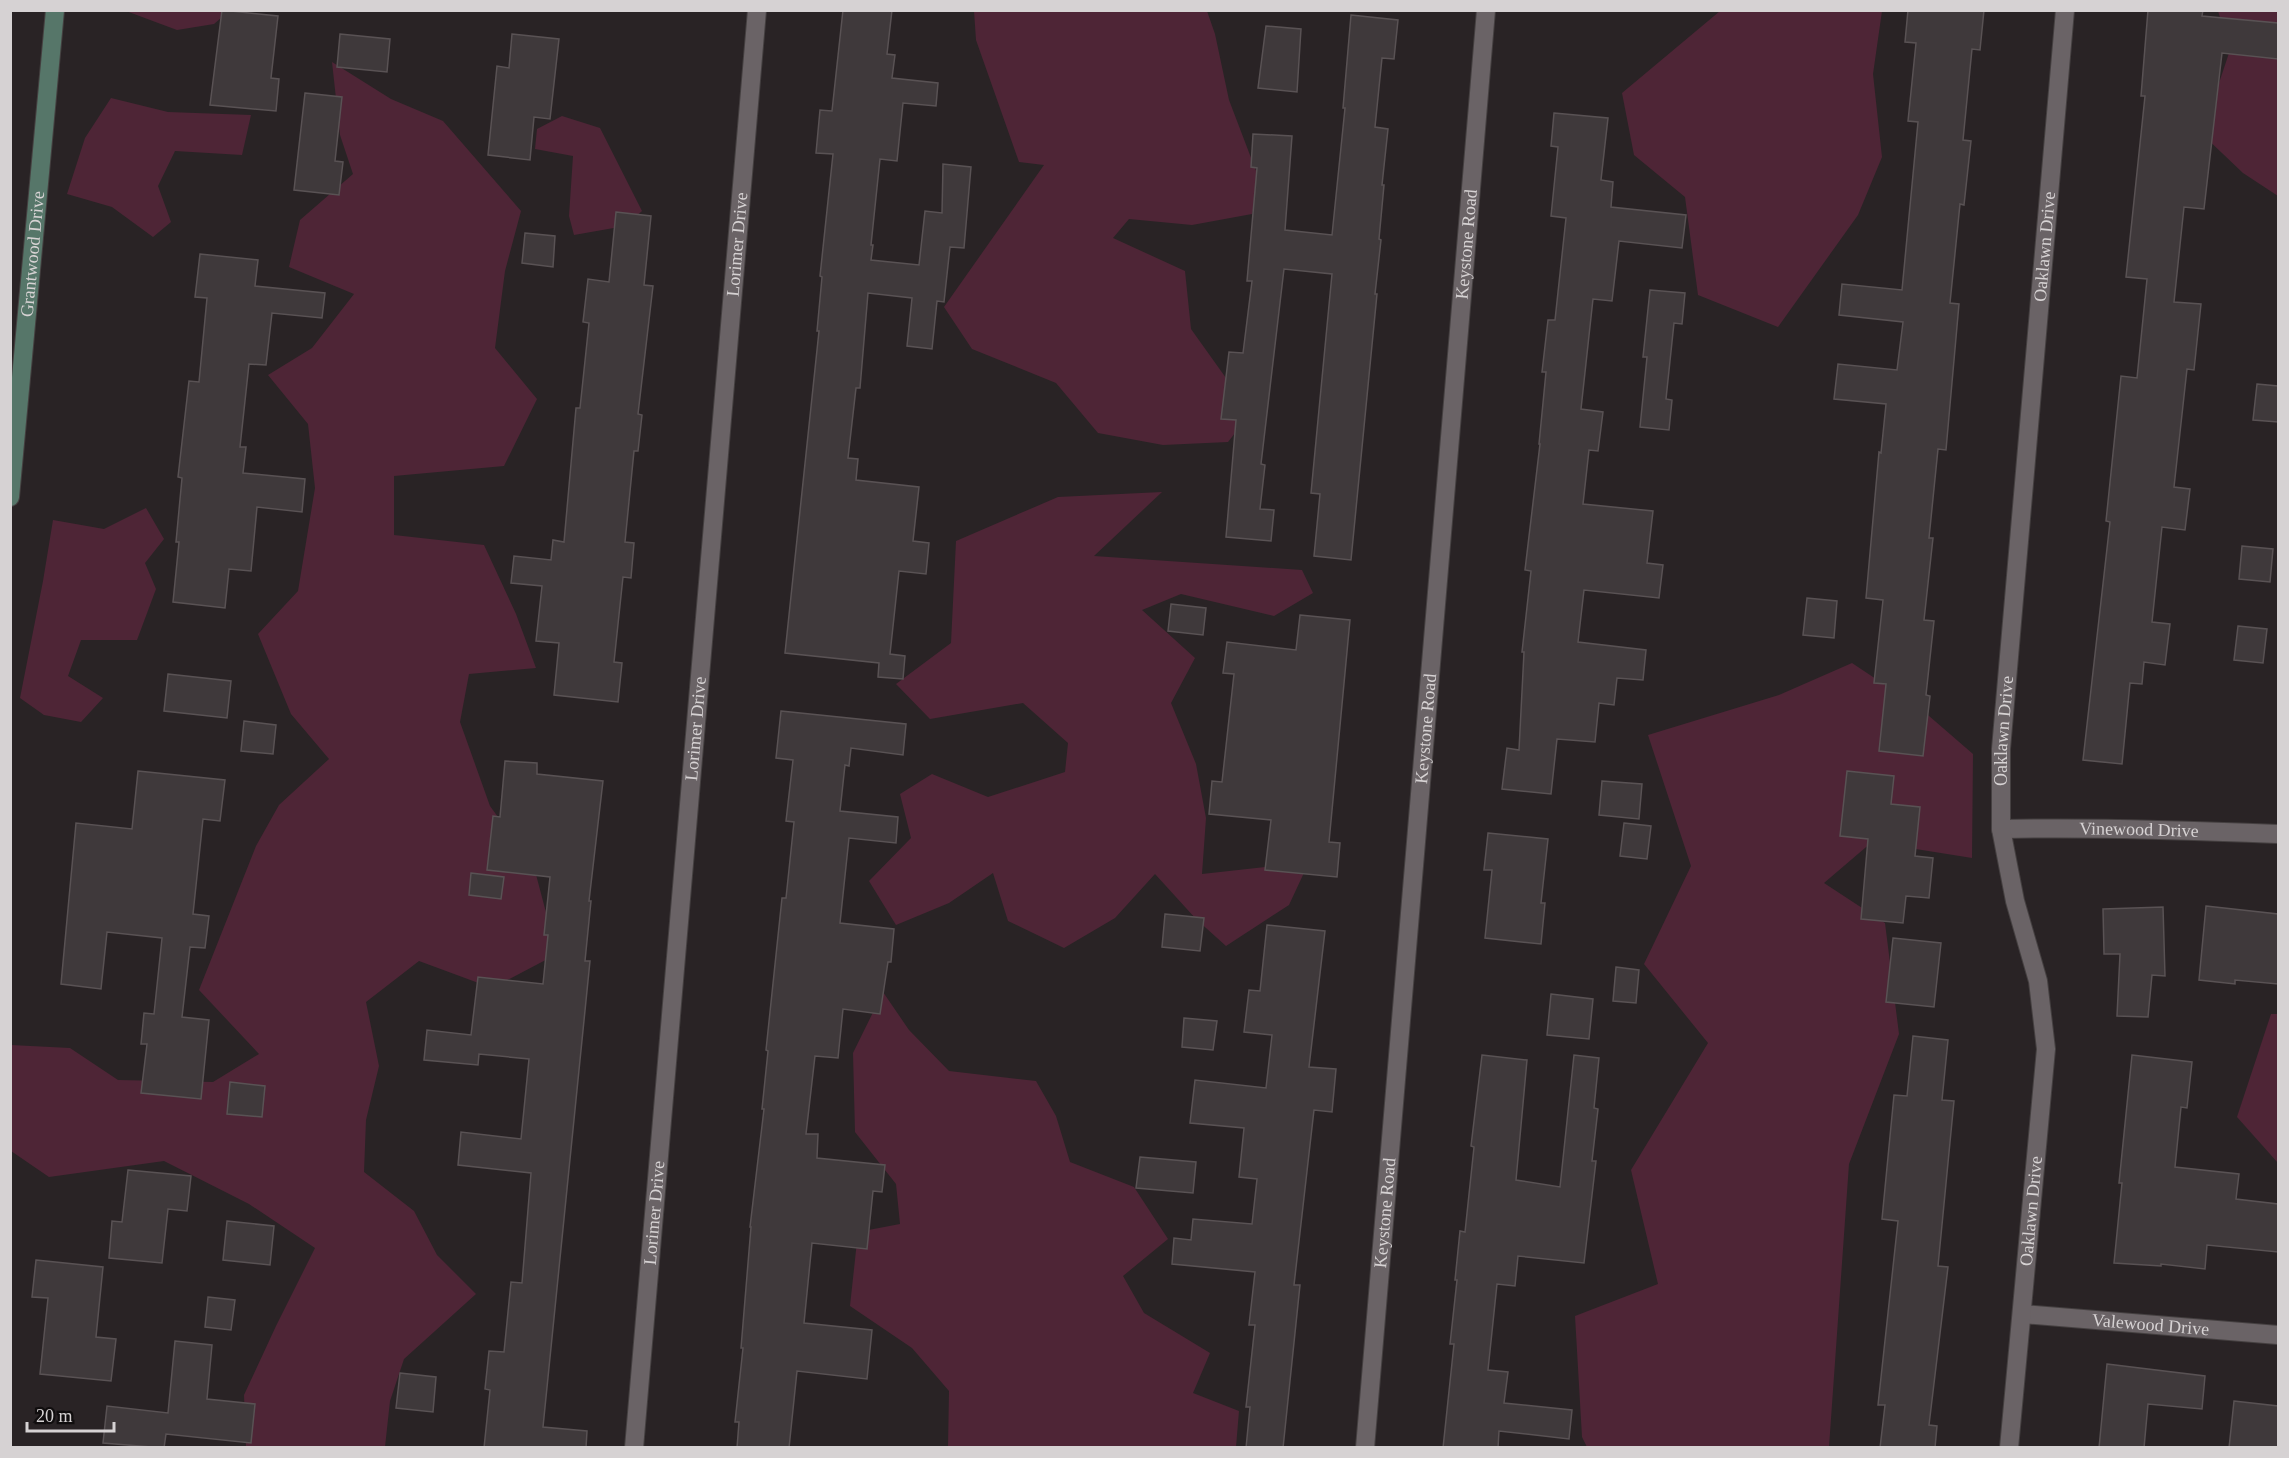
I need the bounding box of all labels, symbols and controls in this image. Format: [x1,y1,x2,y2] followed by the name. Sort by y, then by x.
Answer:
[1452,188,1481,300] street label: Keystone Road
[17,190,48,318] street label: Grantwood Drive
[723,191,751,297] street label: Lorimer Drive
[2030,191,2059,303] street label: Oaklawn Drive
[1411,673,1440,784] street label: Keystone Road
[1991,675,2017,786] street label: Oaklawn Drive
[681,676,710,782] street label: Lorimer Drive
[2079,818,2199,841] street label: Vinewood Drive
[2016,1155,2046,1267] street label: Oaklawn Drive
[1370,1157,1399,1269] street label: Keystone Road
[640,1160,669,1266] street label: Lorimer Drive
[2091,1310,2210,1339] street label: Valewood Drive
[27,1395,114,1433] scale bar
[36,1406,73,1426] text: 20 m

